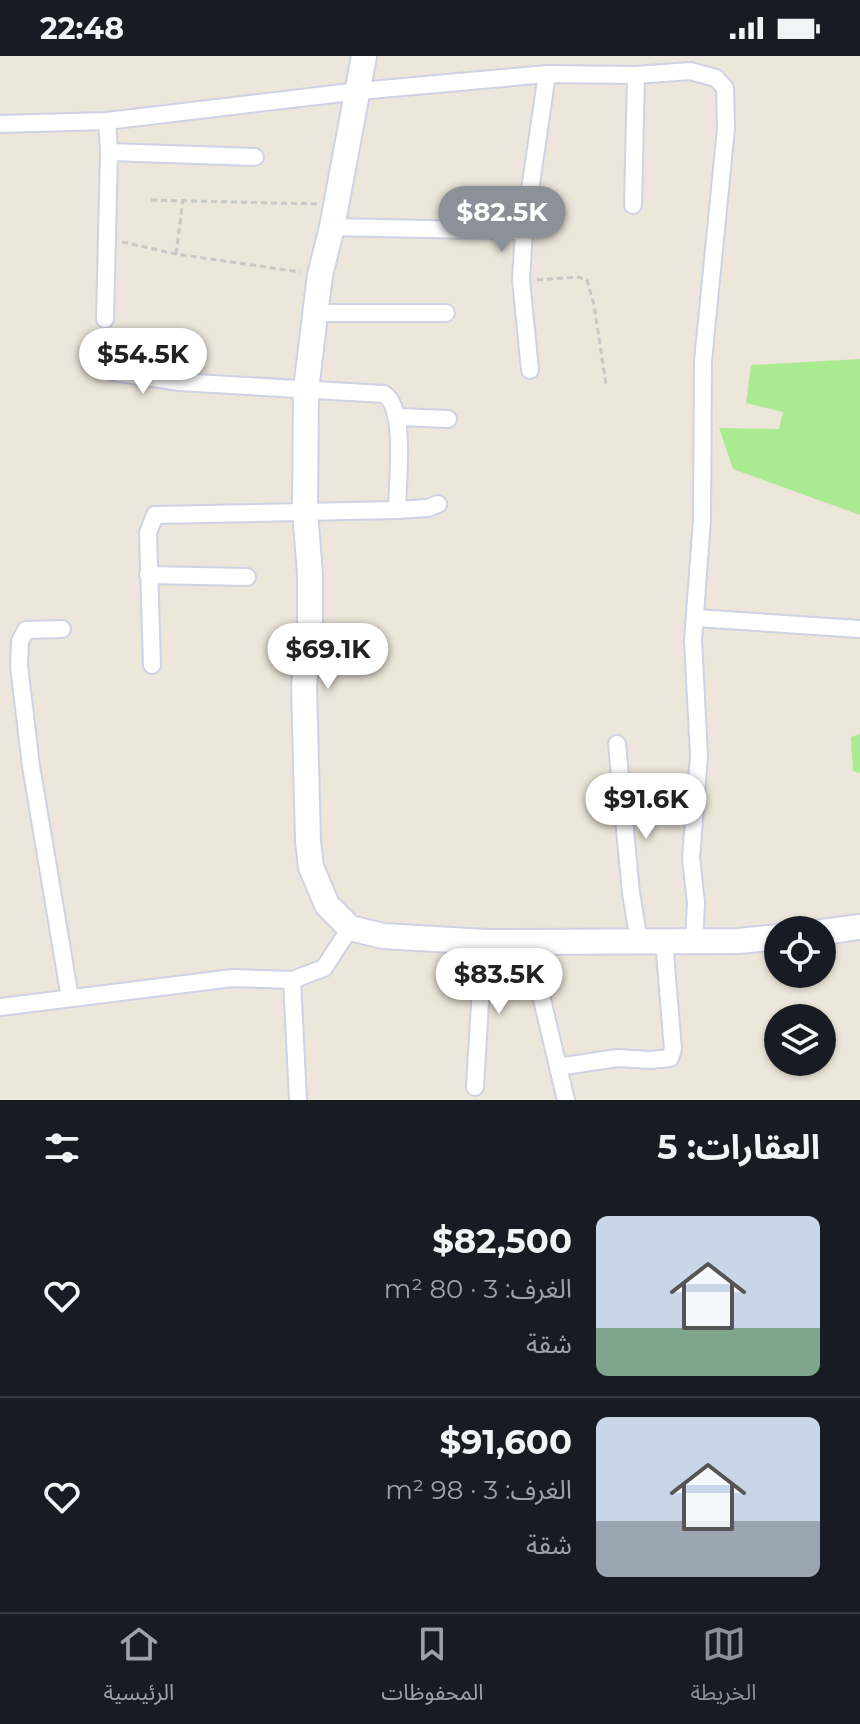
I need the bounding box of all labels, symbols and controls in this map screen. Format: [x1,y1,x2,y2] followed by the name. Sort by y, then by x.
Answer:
[40,10,124,47] text: 22:48
[437,186,567,254] pin: $82.5K
[457,196,547,228] text: $82.5K
[78,328,208,396] pin: $54.5K
[97,338,189,370] text: $54.5K
[263,623,393,691] pin: $69.1K
[285,633,371,665] text: $69.1K
[581,773,711,841] pin: $91.6K
[603,783,689,815] text: $91.6K
[764,916,836,1076] map controls
[764,916,836,988] button: locate
[434,948,564,1016] pin: $83.5K
[454,958,544,990] text: $83.5K
[764,1004,836,1076] button: layers
[40,1126,84,1170] icon: filters
[657,1126,820,1168] text: العقارات: 5
[432,1220,572,1262] text: $82,500
[660,1248,756,1344] icon: home
[384,1273,572,1305] text: الغرف: 3 · 80 m²
[40,1274,84,1318] icon: heart
[526,1328,572,1360] text: شقة
[440,1421,572,1463] text: $91,600
[660,1449,756,1545] icon: home
[385,1474,572,1506] text: الغرف: 3 · 98 m²
[40,1475,84,1519] icon: heart
[526,1529,572,1561] text: شقة
[104,1622,174,1716] tab: الرئيسية
[381,1622,483,1716] tab: المحفوظات
[691,1622,756,1716] tab: الخريطة

